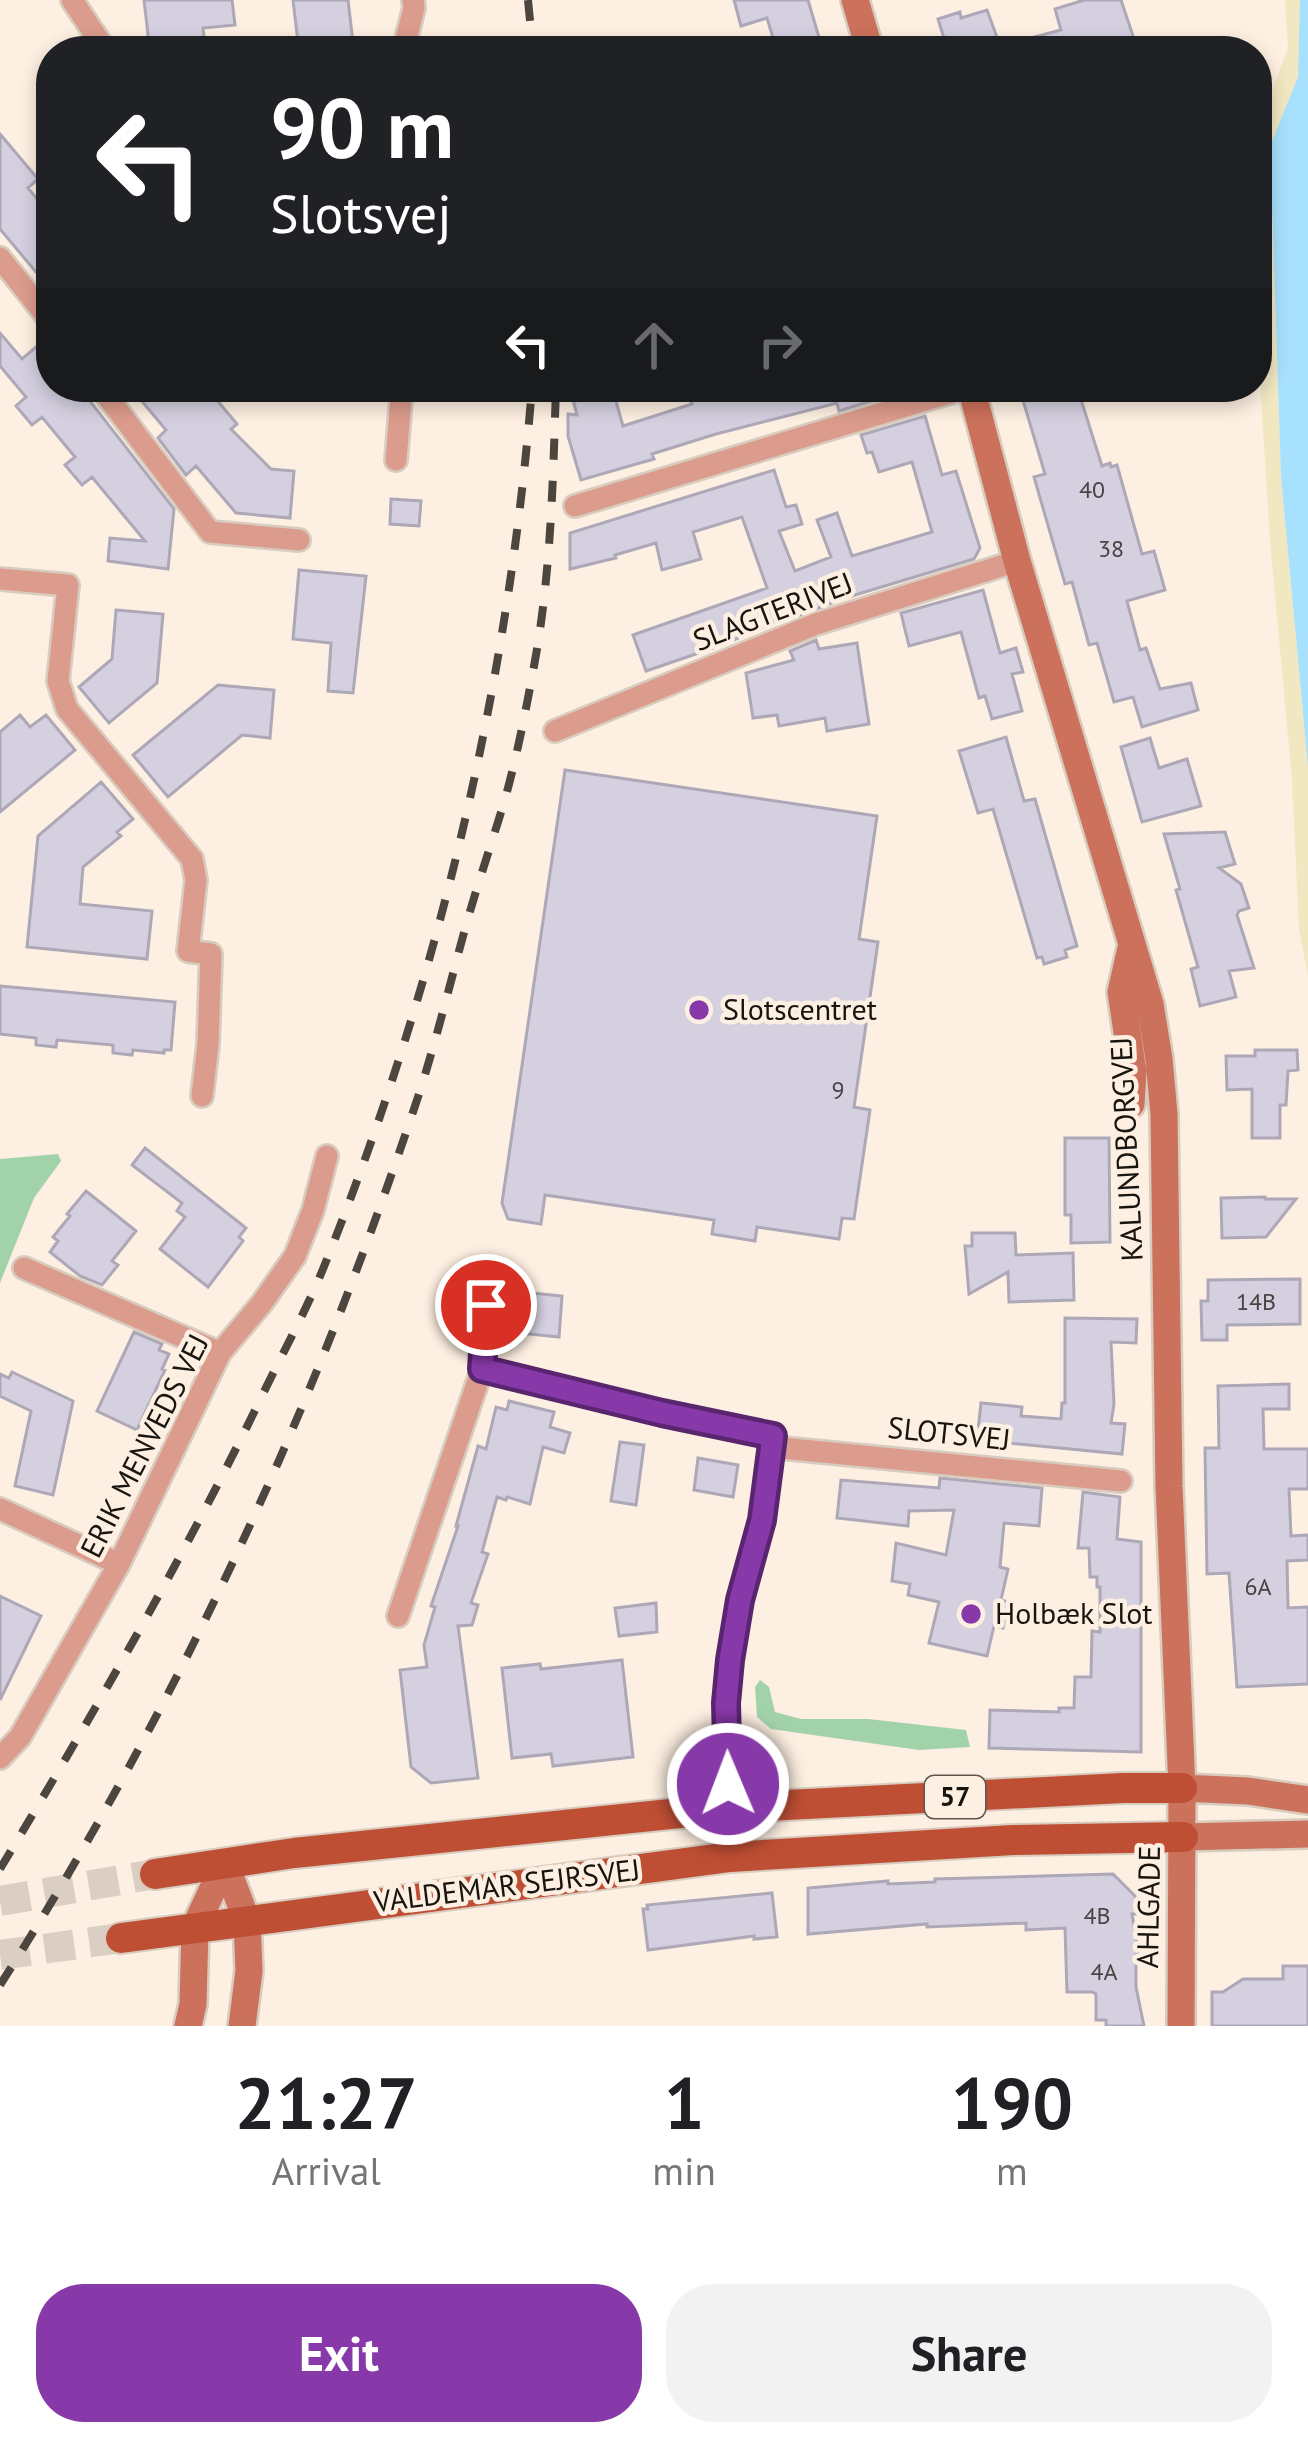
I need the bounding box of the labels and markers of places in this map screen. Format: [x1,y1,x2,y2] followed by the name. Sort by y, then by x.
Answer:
[723,989,877,1028] place label: Slotscentret
[686,997,712,1023] marker: Slotscentret
[435,1254,537,1356] pin
[995,1593,1153,1632] place label: Holbæk Slot
[958,1601,984,1627] marker: Holbæk Slot

